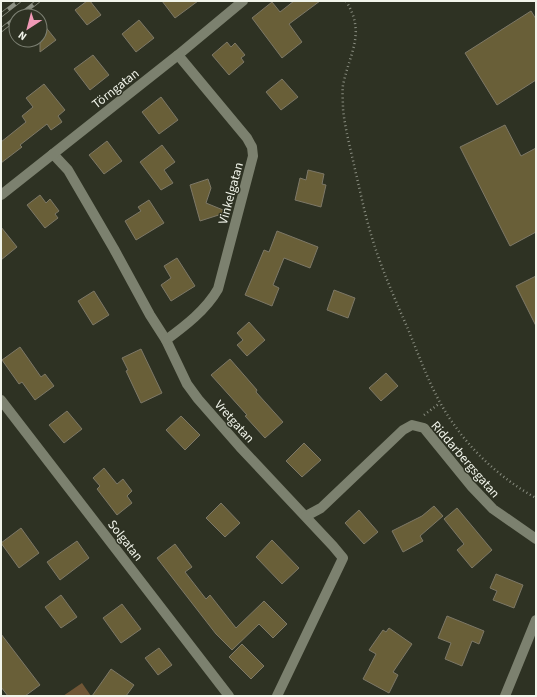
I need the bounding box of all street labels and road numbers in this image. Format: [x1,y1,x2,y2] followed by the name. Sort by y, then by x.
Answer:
[88,65,143,113] street label: Törngatan
[214,160,248,226] street label: Vinkelgatan
[210,396,258,447] street label: Vretgatan
[427,417,504,502] street label: Riddarbergsgatan
[103,516,147,565] street label: Solgatan

